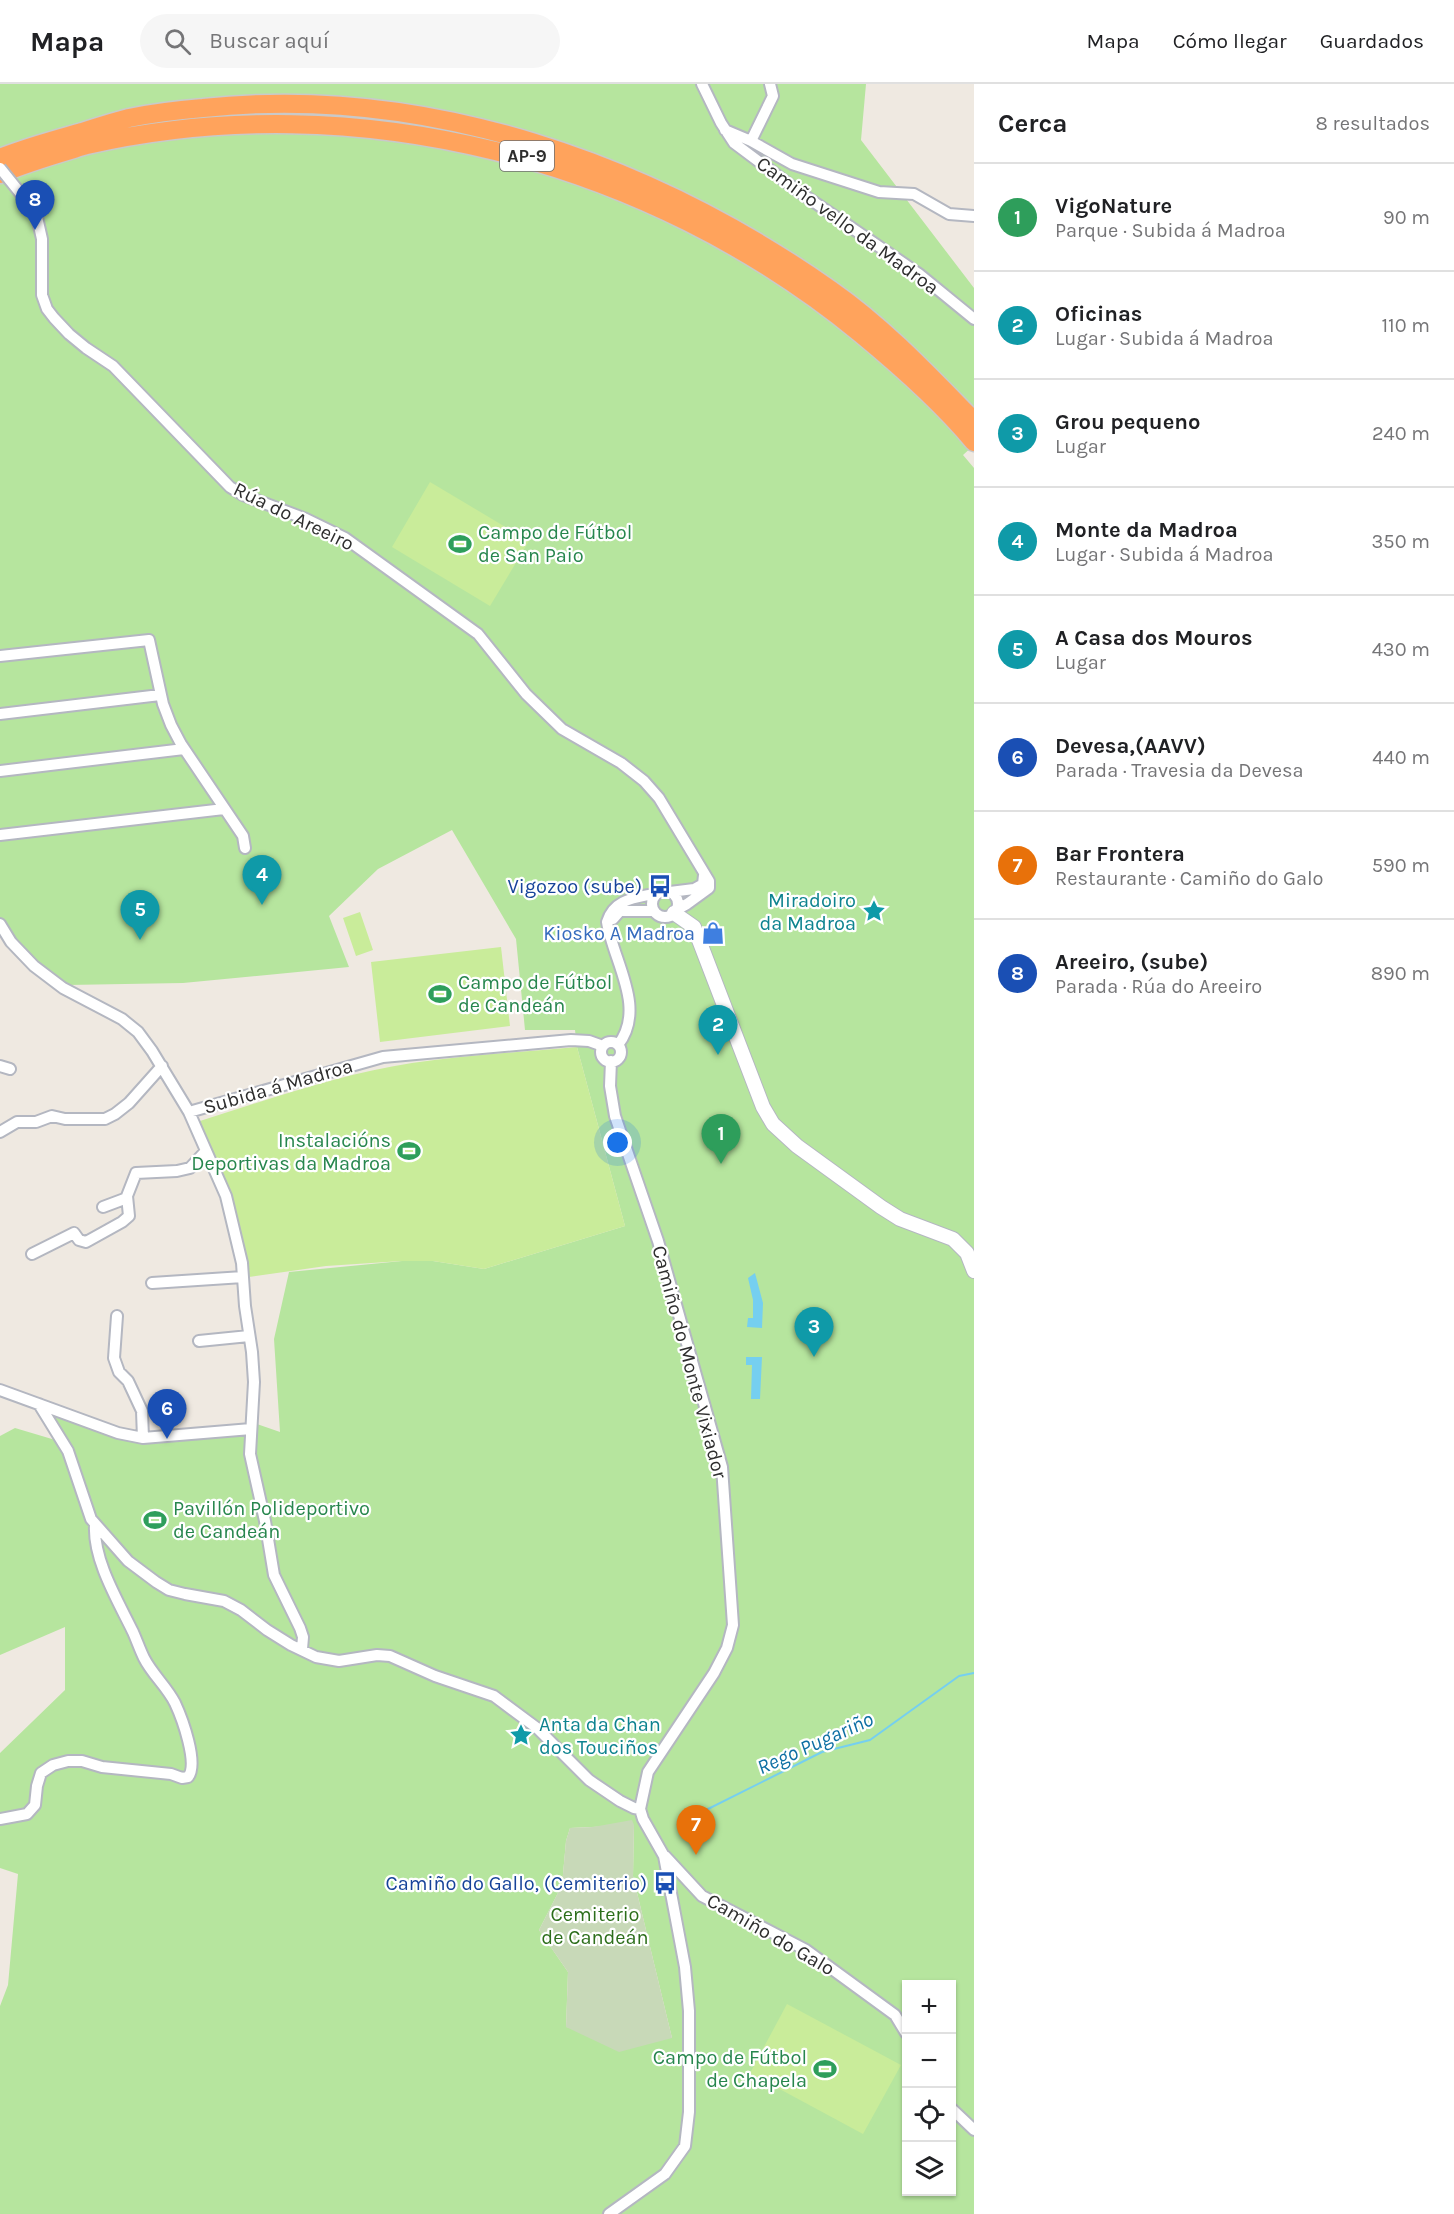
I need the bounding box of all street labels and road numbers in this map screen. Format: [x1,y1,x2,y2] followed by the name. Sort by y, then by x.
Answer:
[500,141,554,171] road number: AP-9
[752,152,943,299] street label: Camiño vello da Madroa
[230,477,358,556] street label: Rúa do Areeiro
[201,1054,355,1119] street label: Subida á Madroa
[647,1243,732,1482] street label: Camiño do Monte Vixiador
[703,1889,839,1980] street label: Camiño do Galo

